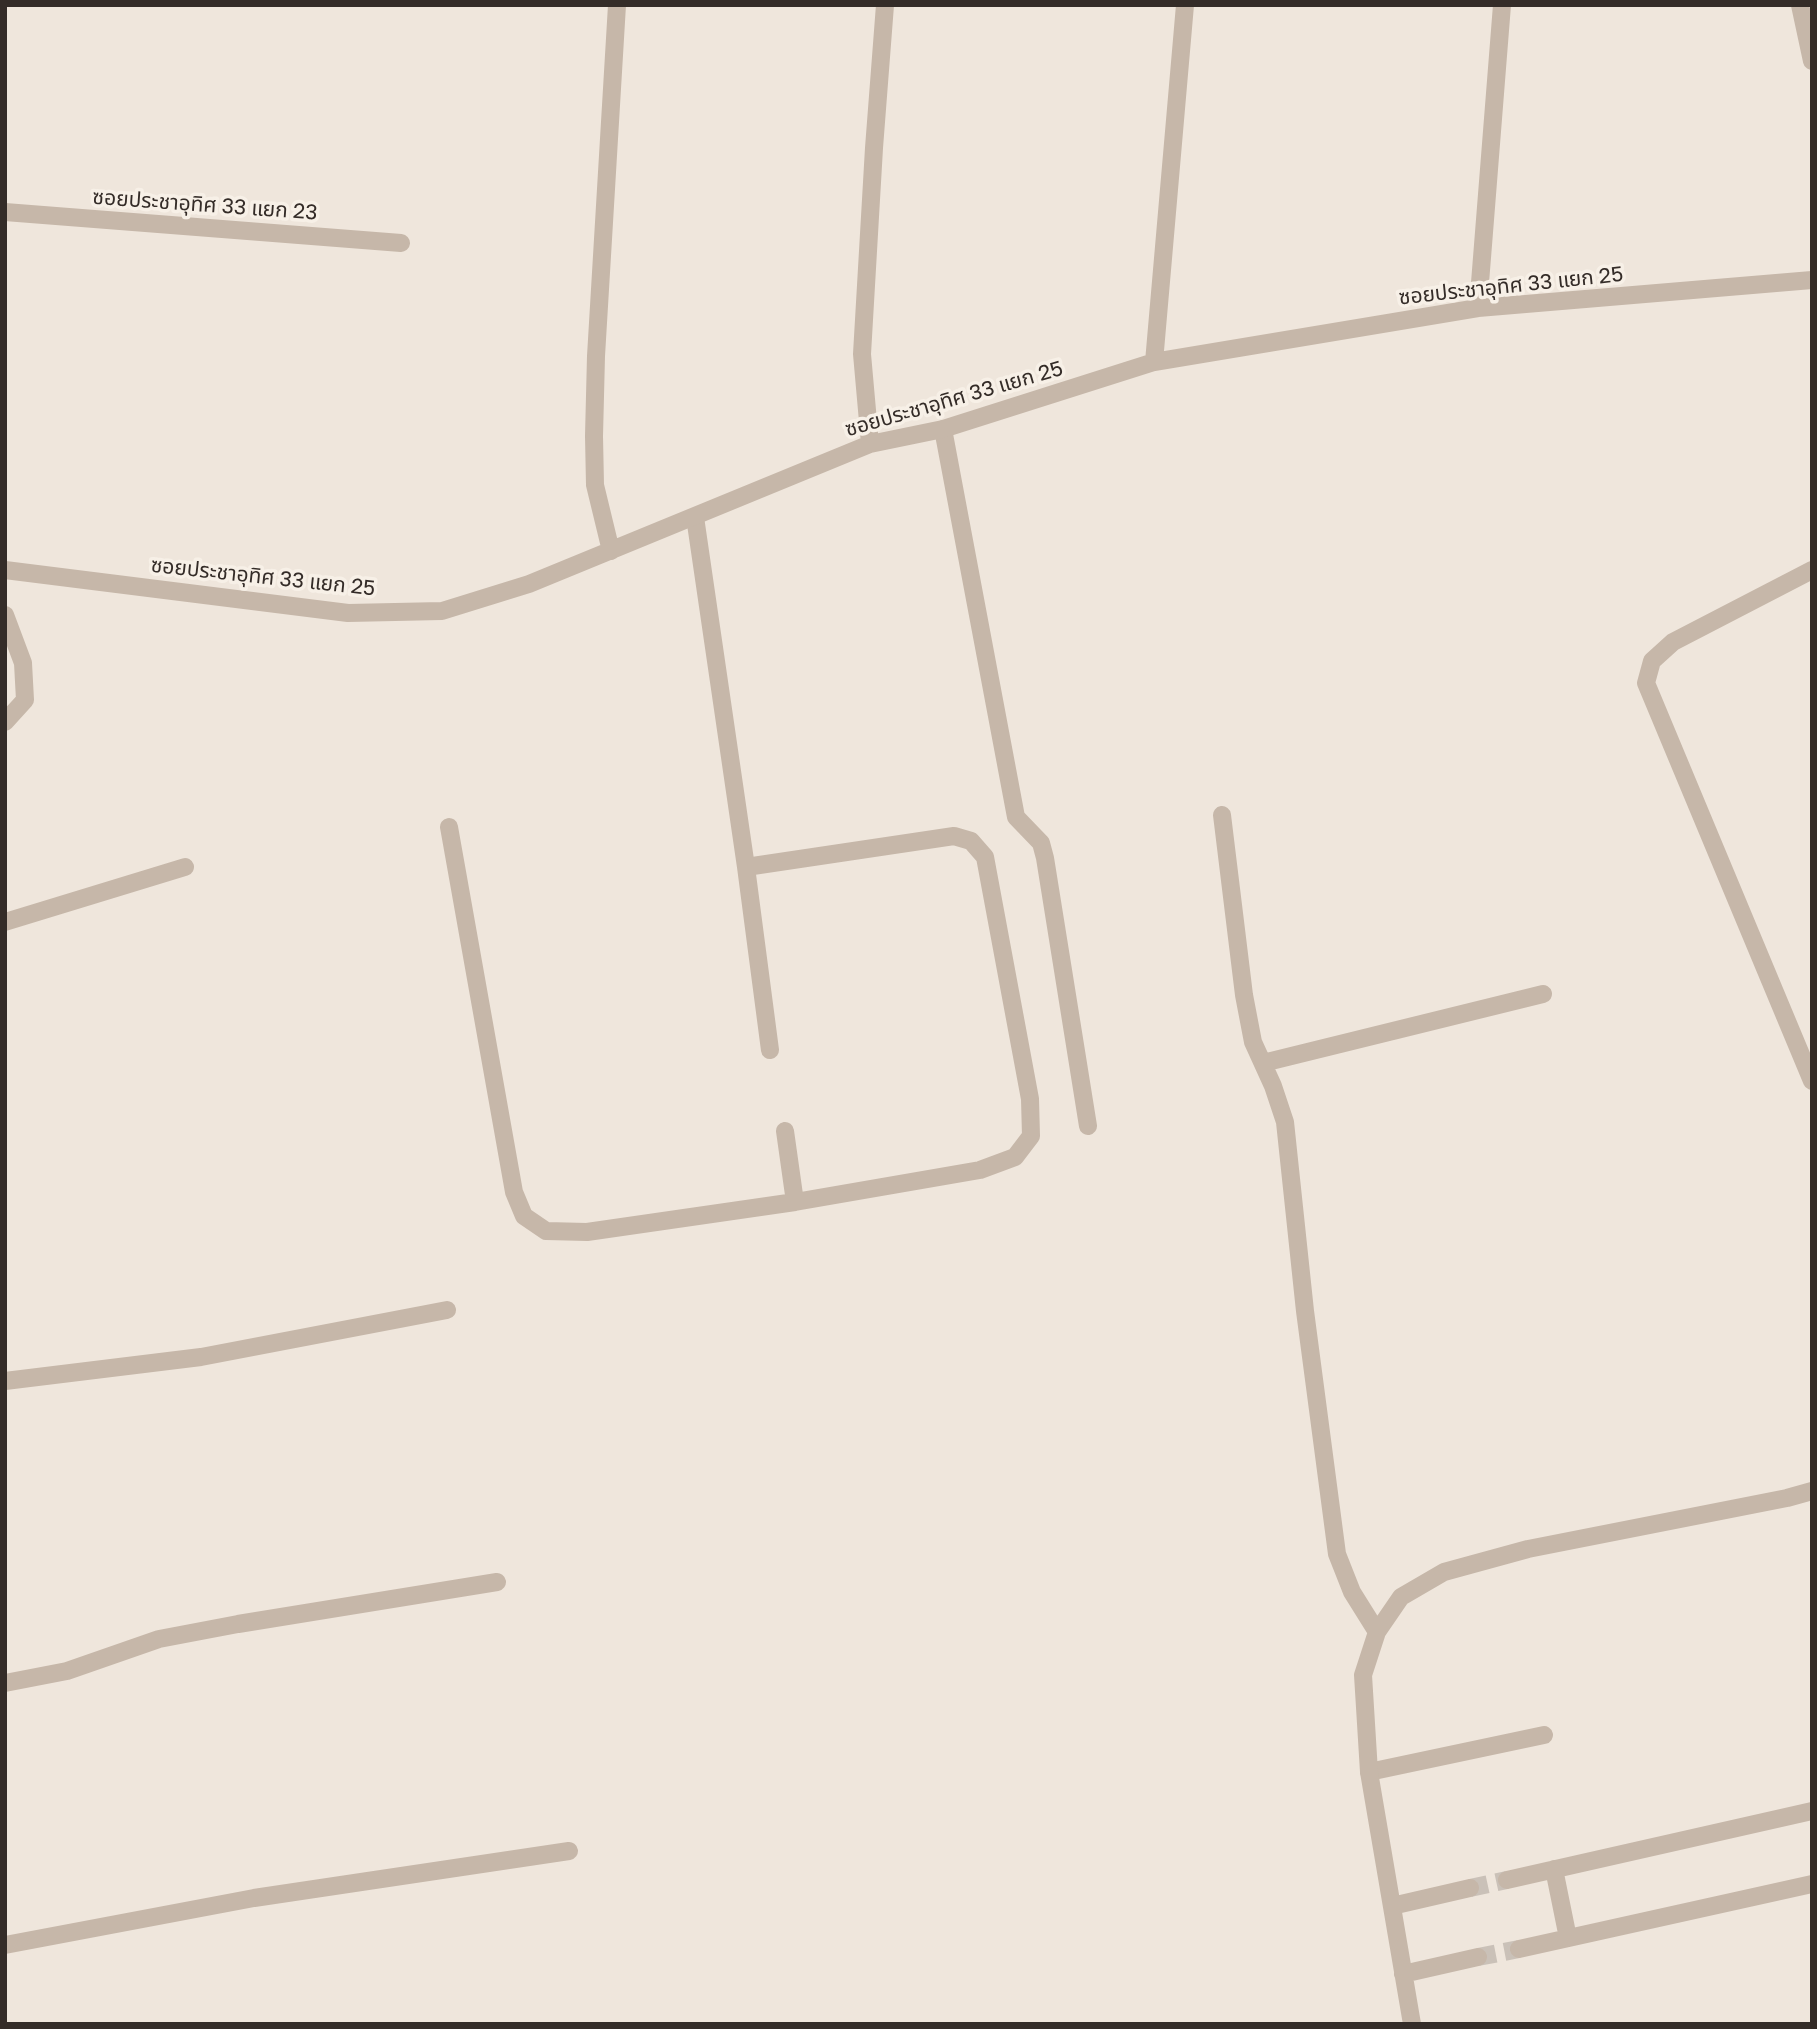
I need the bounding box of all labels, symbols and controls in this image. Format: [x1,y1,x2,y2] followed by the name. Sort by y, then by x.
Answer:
[92,185,318,225] street label: ซอยประชาอุทิศ 33 แยก 23
[1398,262,1624,310] street label: ซอยประชาอุทิศ 33 แยก 25
[842,356,1066,442] street label: ซอยประชาอุทิศ 33 แยก 25
[150,553,376,601] street label: ซอยประชาอุทิศ 33 แยก 25

